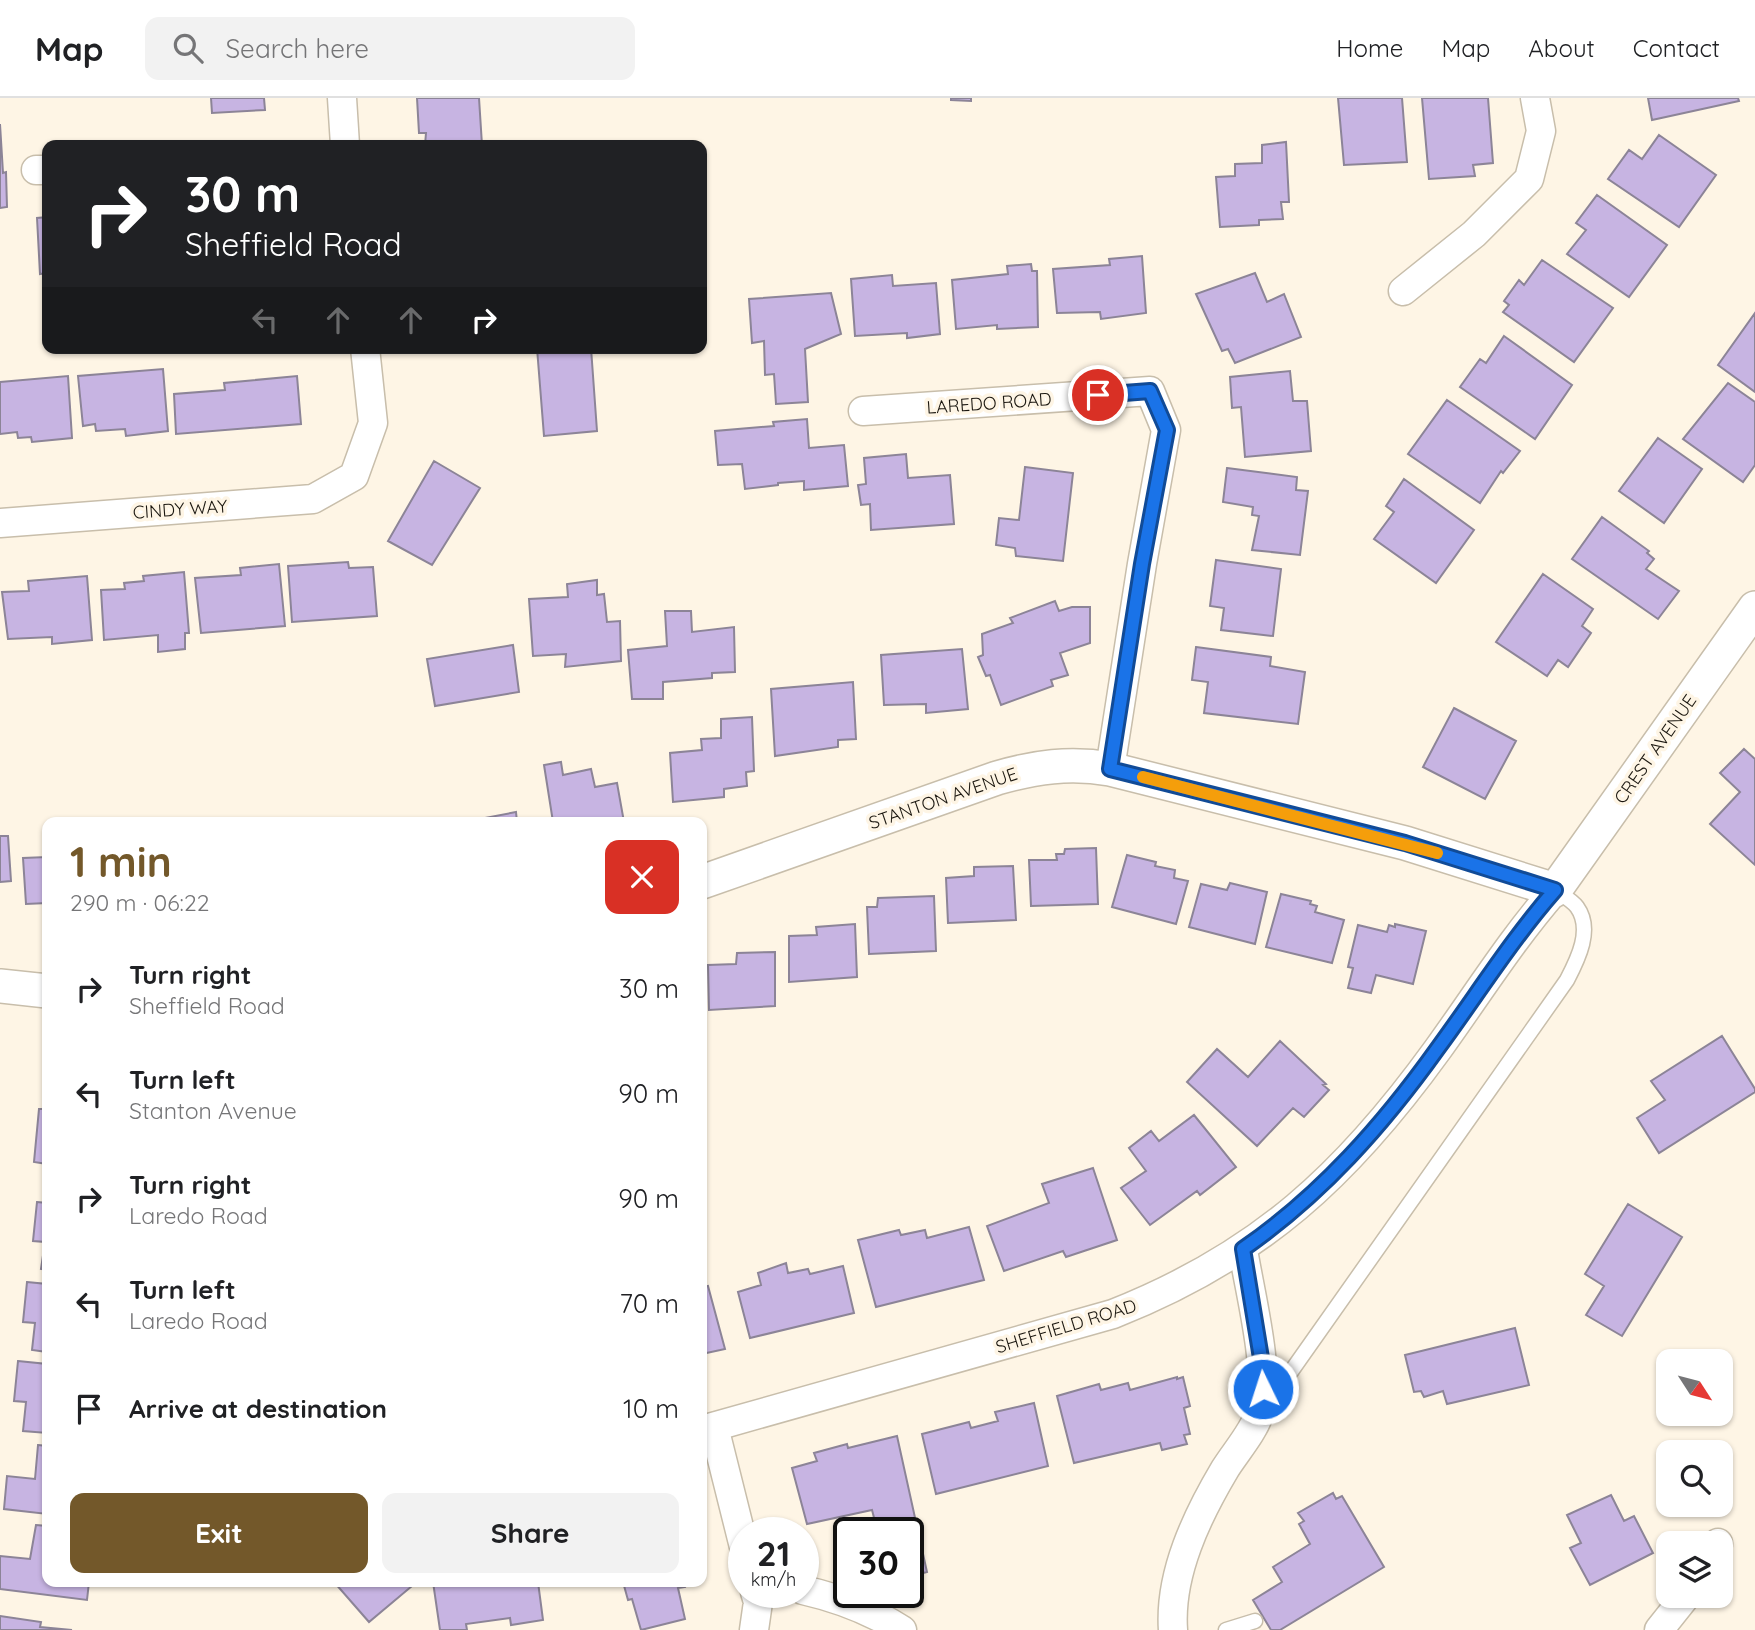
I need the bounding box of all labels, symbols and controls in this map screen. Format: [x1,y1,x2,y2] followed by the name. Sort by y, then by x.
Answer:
[145,17,635,80] search box
[35,28,103,69] text: Map
[169,29,207,67] icon: search
[225,32,369,65] text: Search here
[1336,33,1403,63] text: Home
[1441,33,1490,63] text: Map
[1528,33,1595,63] text: About
[1633,33,1720,63] text: Contact
[185,163,300,224] text: 30 m
[70,168,161,259] icon: right
[185,224,402,264] text: Sheffield Road
[246,301,284,339] icon: left
[319,301,357,339] icon: ahead
[392,301,430,339] icon: ahead
[465,301,503,339] icon: right
[1068,365,1128,425] pin
[1079,376,1117,414] icon: arrive
[926,387,1052,419] street label: LAREDO ROAD
[132,494,228,524] street label: CINDY WAY
[1609,690,1701,808] street label: CREST AVENUE
[866,762,1020,834] street label: STANTON AVENUE
[70,835,172,888] text: 1 min
[605,840,679,914] button: close
[70,888,209,917] text: 290 m · 06:22
[129,958,251,991] text: Turn right
[70,970,108,1008] icon: right
[619,972,679,1005] text: 30 m
[129,991,285,1020] text: Sheffield Road
[129,1063,236,1096] text: Turn left
[70,1075,108,1113] icon: left
[618,1077,679,1110] text: 90 m
[129,1096,297,1125] text: Stanton Avenue
[129,1168,251,1201] text: Turn right
[70,1180,108,1218] icon: right
[618,1182,679,1215] text: 90 m
[129,1201,268,1230] text: Laredo Road
[129,1273,236,1306] text: Turn left
[70,1285,108,1323] icon: left
[619,1287,679,1320] text: 70 m
[993,1294,1139,1358] street label: SHEFFIELD ROAD
[129,1306,268,1335] text: Laredo Road
[1656,1349,1732,1426] north arrow
[1656,1349,1733,1608] map controls
[1226,1352,1300,1426] position arrow
[70,1390,108,1428] icon: arrive
[129,1392,387,1425] text: Arrive at destination
[623,1392,679,1425] text: 10 m
[1656,1440,1733,1517] button: search
[70,1493,368,1573] button: Exit
[382,1493,679,1573] button: Share
[833,1517,924,1608] speed limit sign: 30
[757,1531,790,1575] text: 21
[1656,1531,1733,1608] button: layers
[751,1568,796,1591] text: km/h

